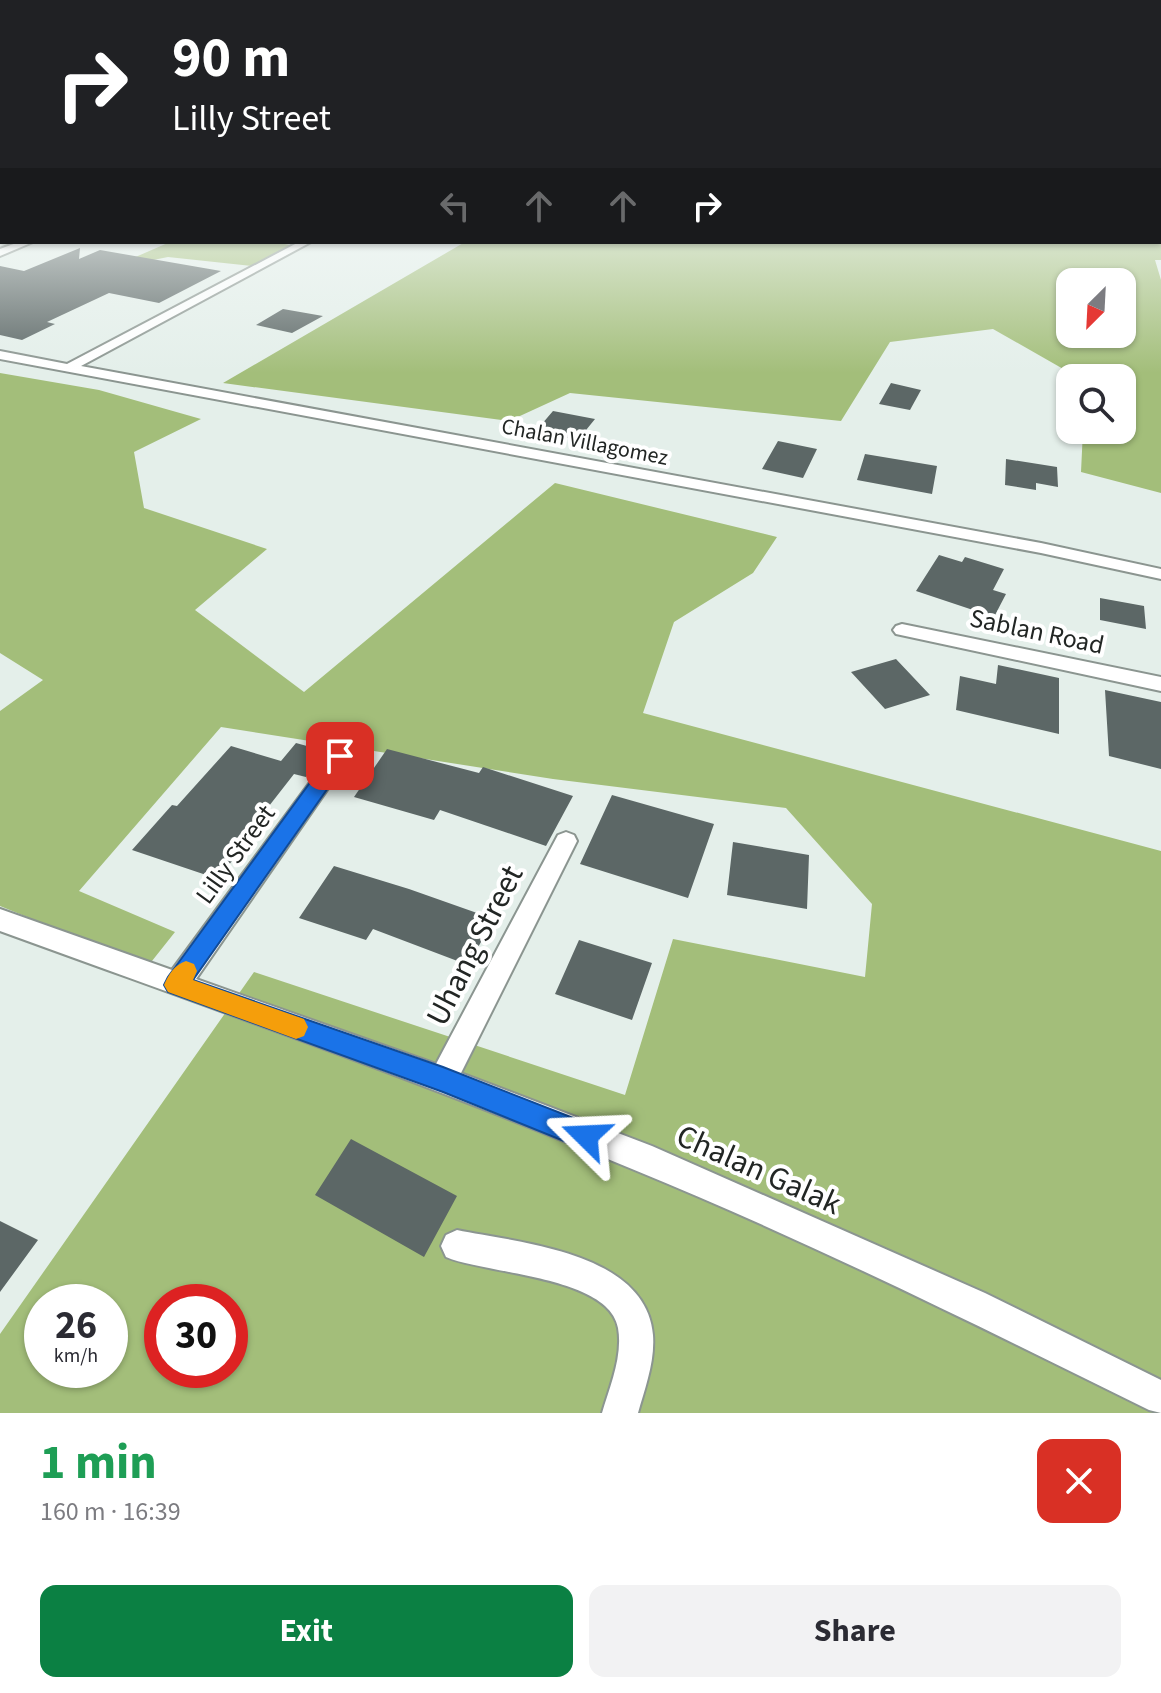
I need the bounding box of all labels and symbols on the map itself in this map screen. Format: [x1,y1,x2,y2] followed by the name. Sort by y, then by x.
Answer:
[1056,268,1136,348] north arrow
[499,410,671,474] street label: Chalan Villagomez
[966,599,1107,664] street label: Sablan Road
[306,722,374,790] pin
[187,797,284,912] street label: Lilly Street
[415,857,535,1034] street label: Uhang Street
[544,1094,628,1178] position arrow
[669,1113,848,1227] street label: Chalan Galak
[144,1284,248,1388] speed limit sign: 30

